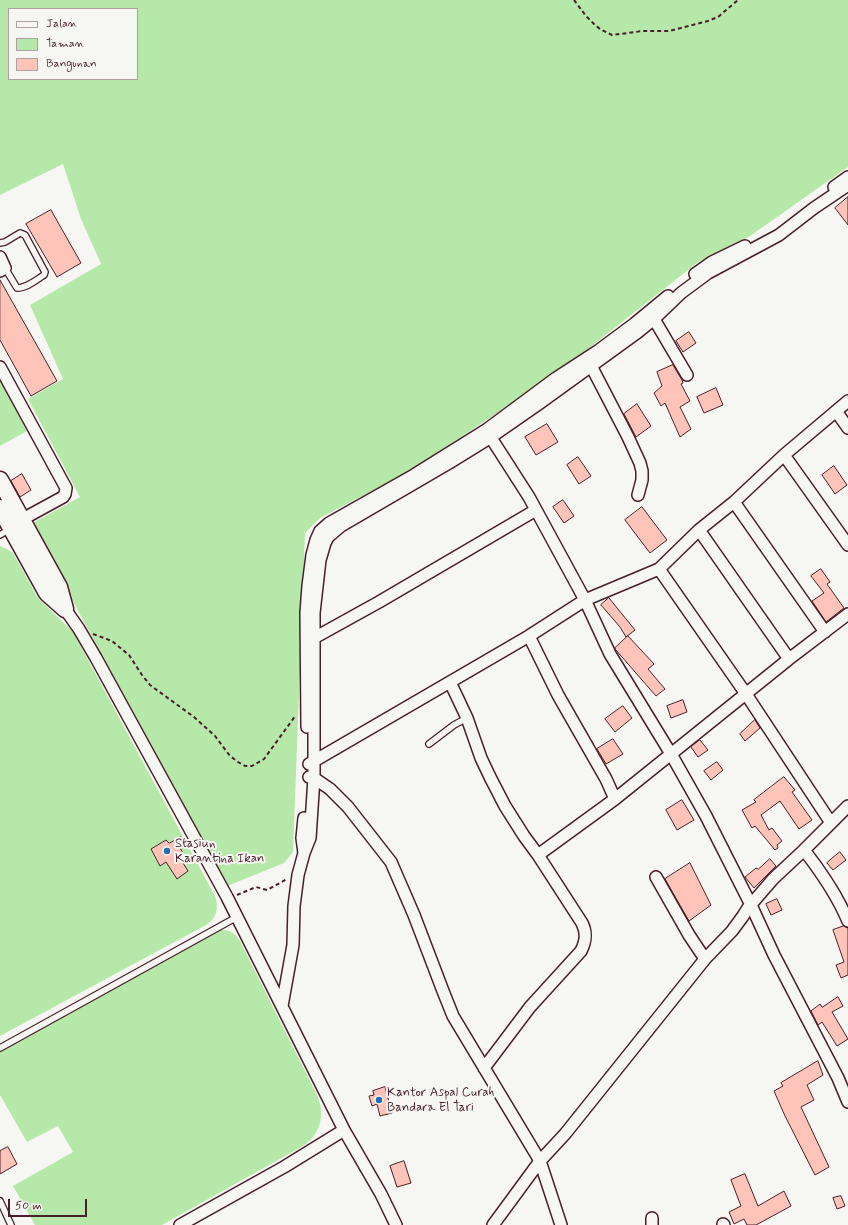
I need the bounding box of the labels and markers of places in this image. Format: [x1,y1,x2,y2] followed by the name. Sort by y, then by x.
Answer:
[175,836,264,867] place label: Stasiun Karantina Ikan
[162,846,172,856] marker: Stasiun Karantina Ikan
[387,1085,494,1116] place label: Kantor Aspal Curah Bandara El Tari
[374,1095,384,1105] marker: Kantor Aspal Curah Bandara El Tari

